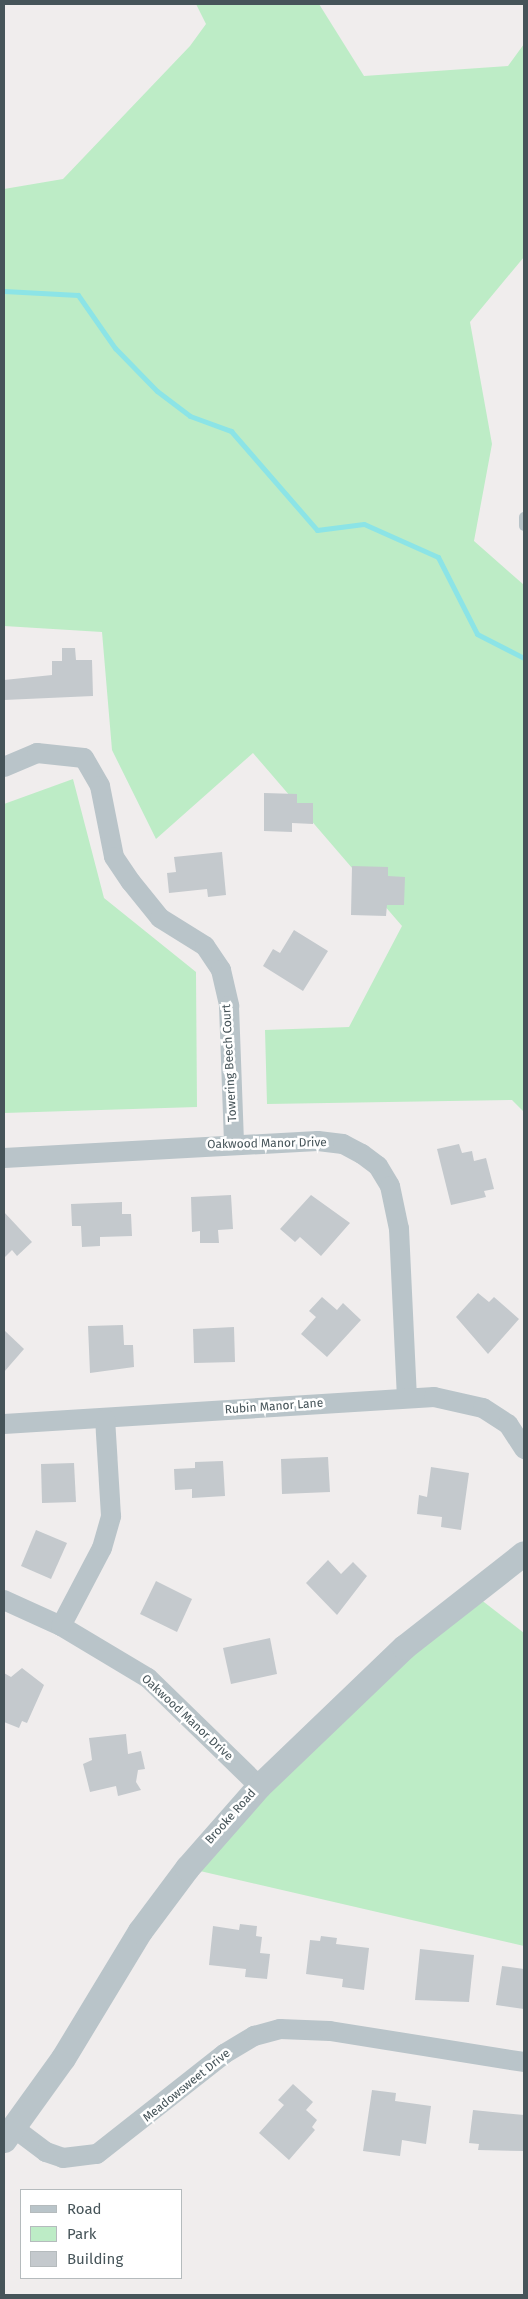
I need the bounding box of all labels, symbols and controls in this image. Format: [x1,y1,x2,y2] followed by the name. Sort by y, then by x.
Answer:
[220,1004,240,1122] street label: Towering Beech Court
[207,1136,327,1152] street label: Oakwood Manor Drive
[224,1396,324,1418] street label: Rubin Manor Lane
[138,1672,236,1764] street label: Oakwood Manor Drive
[203,1787,259,1847] street label: Brooke Road
[141,2046,233,2126] street label: Meadowsweet Drive
[20,2189,182,2279] legend
[67,2200,102,2218] text: Road
[67,2225,97,2243] text: Park
[67,2250,123,2268] text: Building

